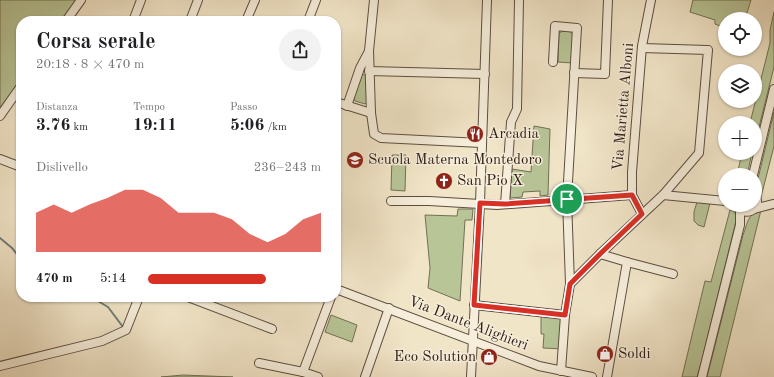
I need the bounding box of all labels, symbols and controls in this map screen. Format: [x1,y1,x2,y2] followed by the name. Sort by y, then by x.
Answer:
[718,12,762,212] map controls
[718,12,762,56] button: locate
[279,29,321,71] button: share
[36,31,156,53] text: Corsa serale
[611,42,637,172] street label: Via Marietta Alboni
[36,58,144,71] text: 20:18 · 8 × 470 m
[718,64,762,108] button: layers
[36,102,78,113] text: Distanza
[133,102,165,113] text: Tempo
[230,102,257,113] text: Passo
[718,116,762,160] button: +
[36,117,70,134] text: 3.76
[133,117,177,134] text: 19:11
[230,117,264,134] text: 5:06
[70,122,88,133] text: km
[264,122,287,133] text: /km
[465,124,485,144] restaurant icon: Arcadia
[488,127,539,142] place label: Arcadia
[345,150,365,170] school or university icon: Scuola Materna Montedoro
[368,153,542,168] place label: Scuola Materna Montedoro
[36,161,88,174] text: Dislivello
[254,161,321,174] text: 236–243 m
[718,168,762,212] button: −
[434,171,454,191] church icon: San Pio X
[457,174,523,189] place label: San Pio X
[550,182,584,216] pin
[556,188,578,210] icon: arrive
[36,272,73,285] text: 470 m
[100,272,126,285] text: 5:14
[406,294,530,354] street label: Via Dante Alighieri
[595,344,615,364] shop icon: Soldi
[479,347,499,367] shop icon: Eco Solution
[618,347,651,362] place label: Soldi
[394,350,476,365] place label: Eco Solution

